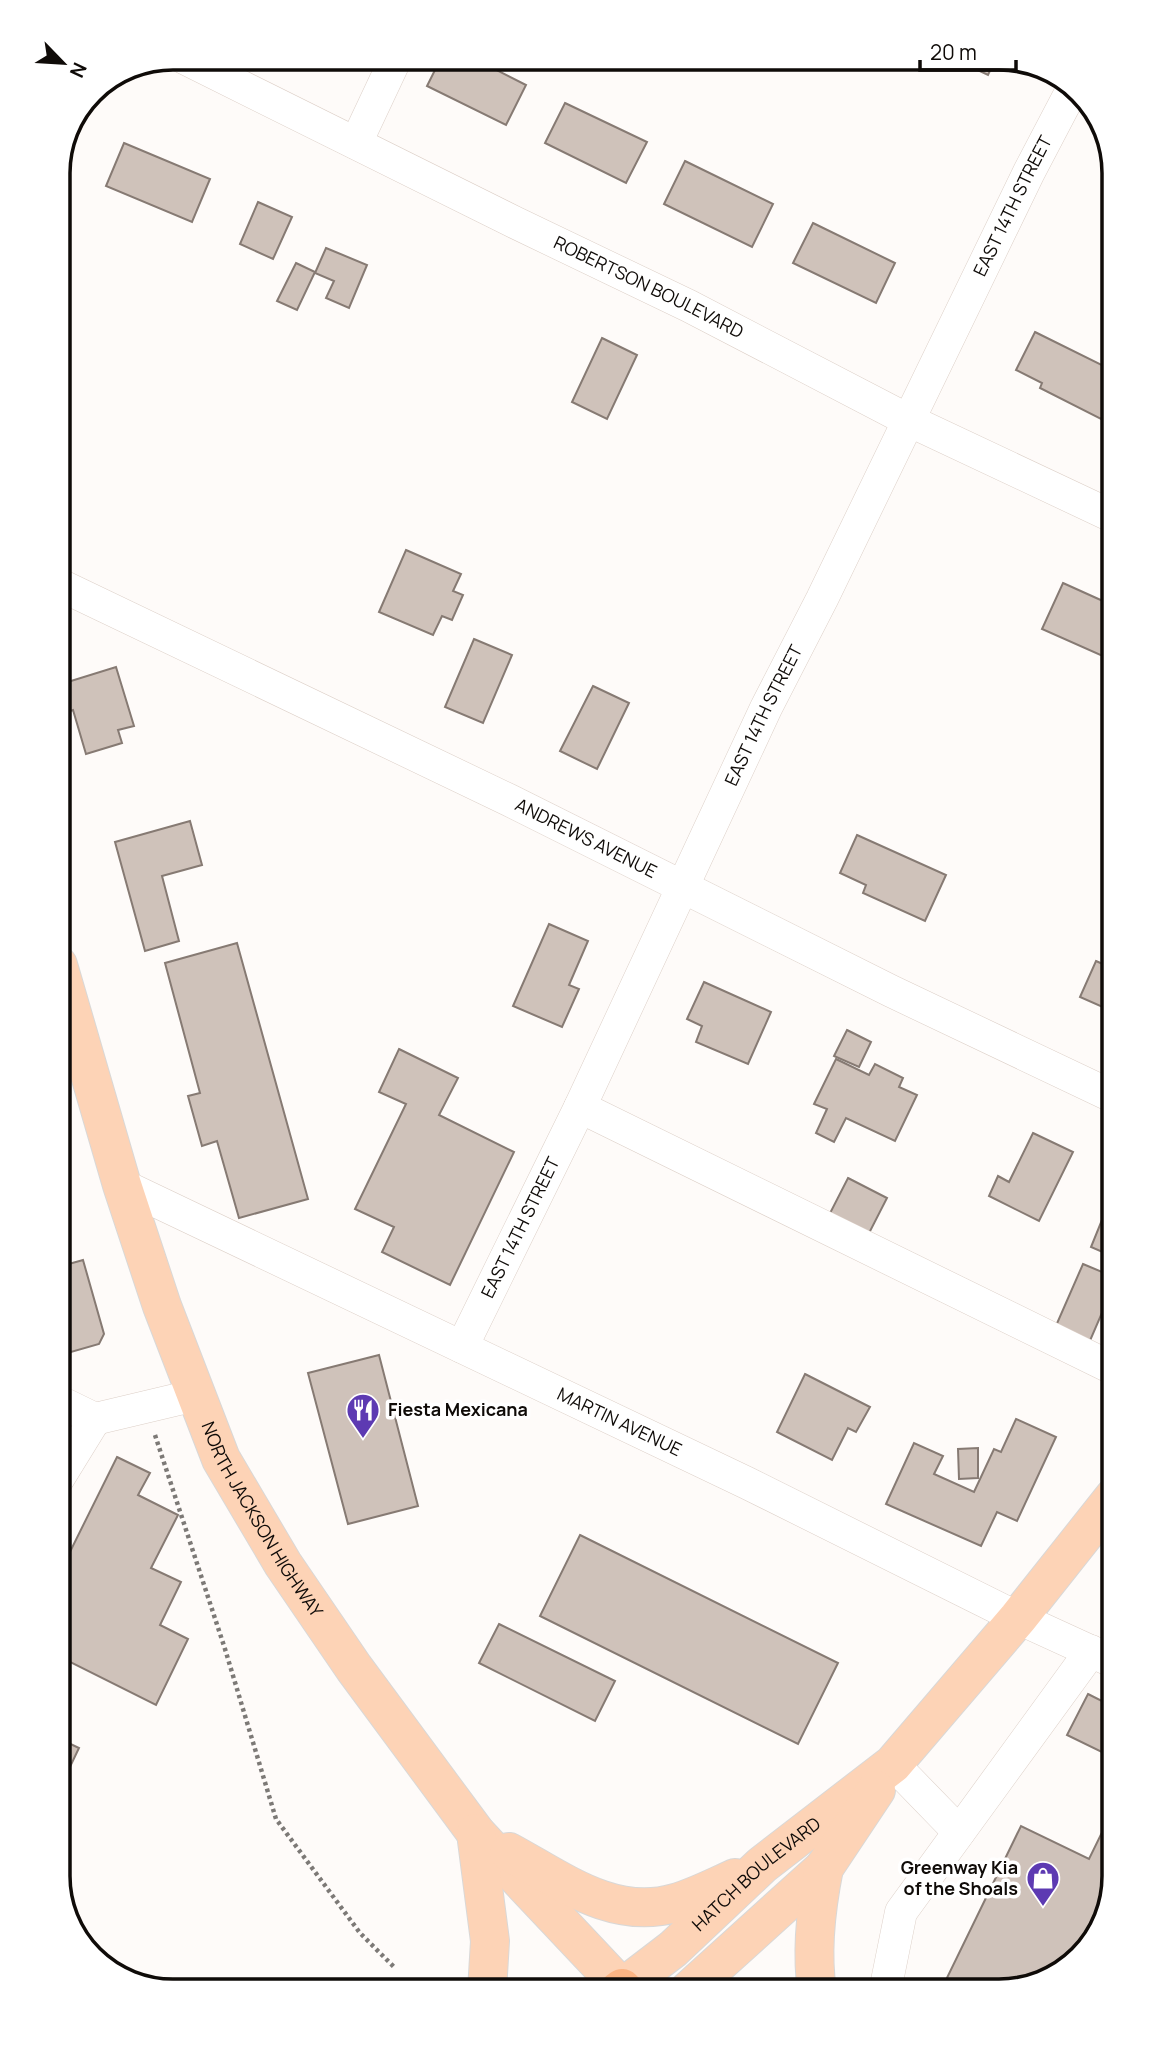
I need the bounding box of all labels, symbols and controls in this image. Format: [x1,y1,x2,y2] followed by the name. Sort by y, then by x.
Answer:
[28,28,98,98] north arrow
[920,28,1016,72] scale bar
[930,38,977,66] text: 20 m
[64,59,93,82] text: N
[967,131,1057,280] street label: EAST 14TH STREET
[550,230,748,343] street label: ROBERTSON BOULEVARD
[718,640,808,789] street label: EAST 14TH STREET
[512,792,661,883] street label: ANDREWS AVENUE
[475,1153,565,1302] street label: EAST 14TH STREET
[554,1381,686,1461] street label: MARTIN AVENUE
[344,1391,382,1440] restaurant icon: Fiesta Mexicana
[388,1397,528,1421] place label: Fiesta Mexicana
[197,1418,329,1622] street label: NORTH JACKSON HIGHWAY
[686,1811,825,1936] street label: HATCH BOULEVARD
[901,1855,1018,1900] place label: Greenway Kia of the Shoals
[1024,1859,1062,1908] shop icon: Greenway Kia of the Shoals

